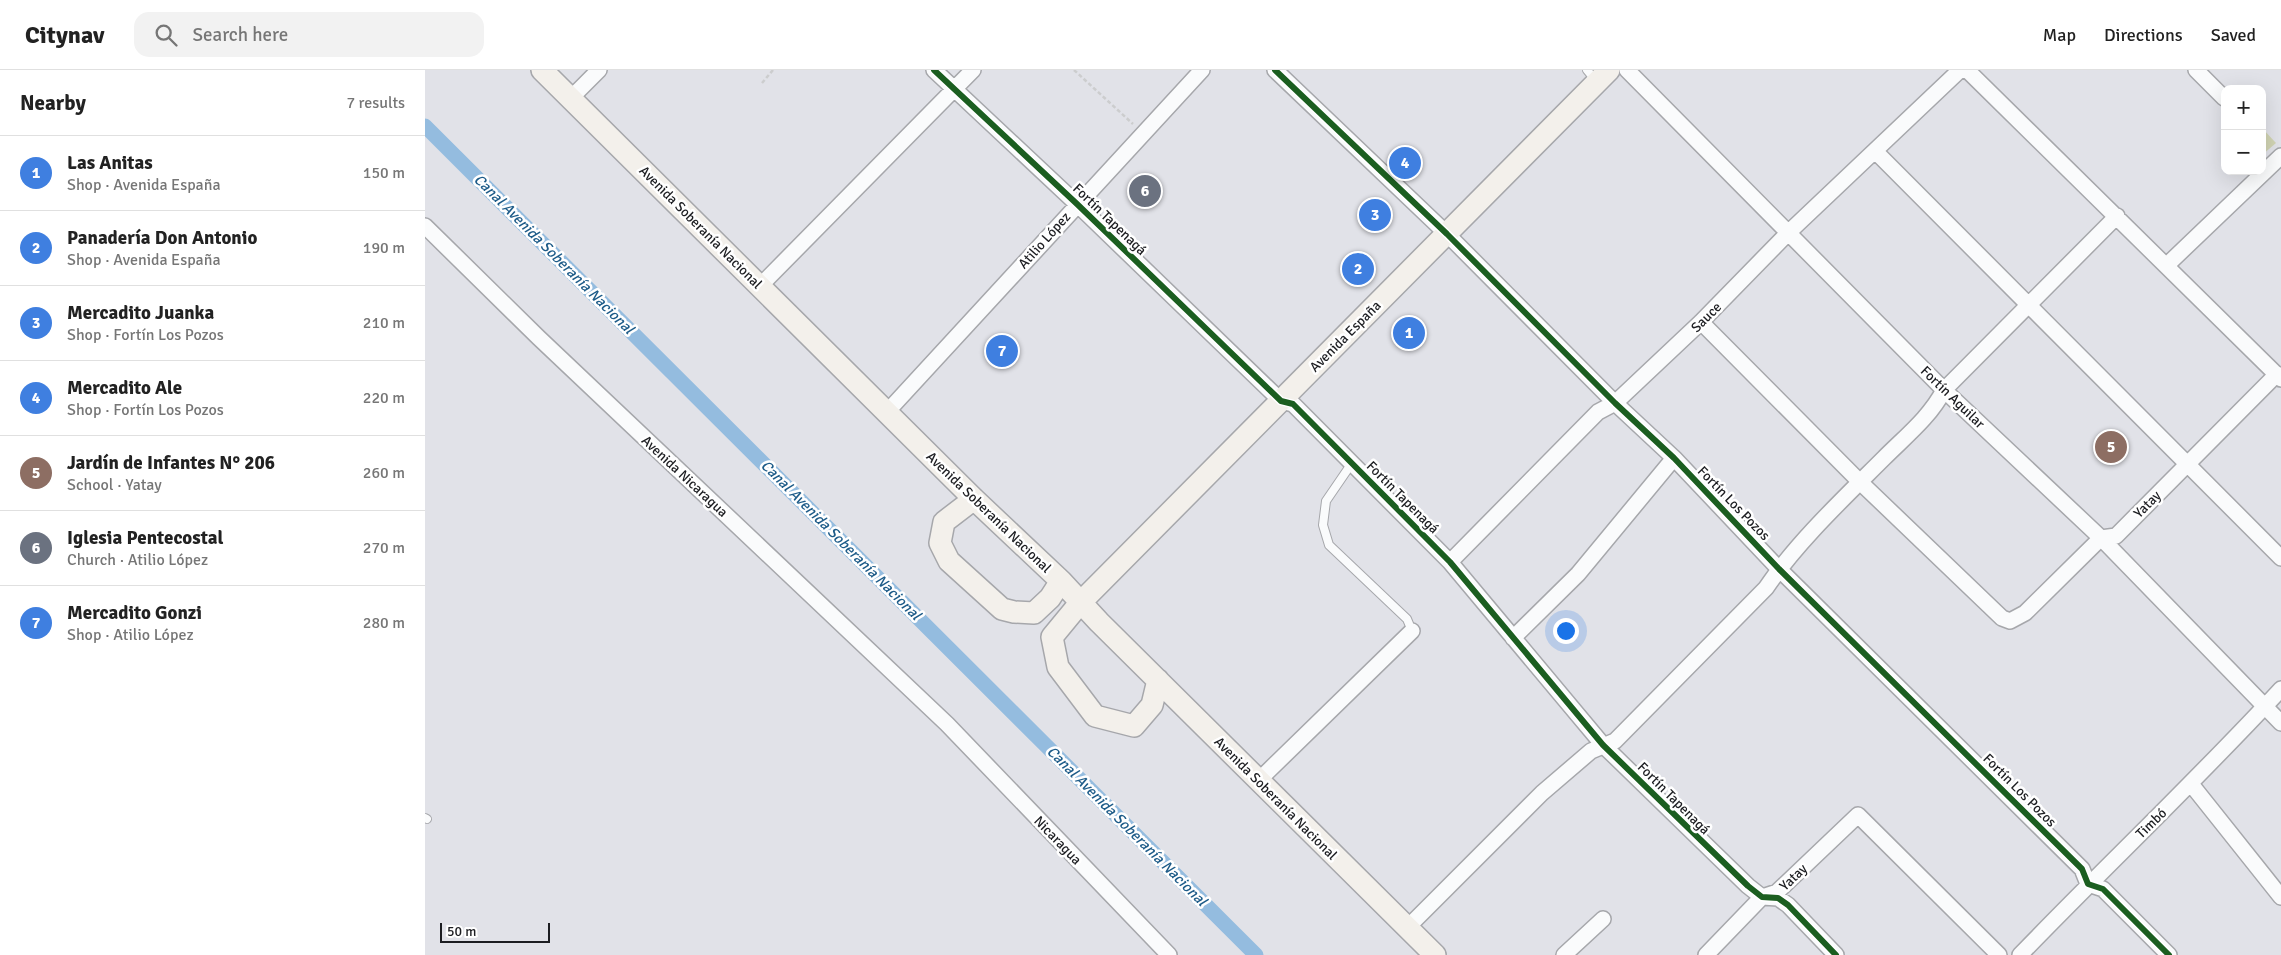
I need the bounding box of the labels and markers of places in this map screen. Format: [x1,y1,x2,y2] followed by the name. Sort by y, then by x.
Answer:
[1389,144,1421,182] pin: 4
[1129,172,1161,210] pin: 6
[1359,196,1391,234] pin: 3
[1342,250,1374,288] pin: 2
[1393,314,1425,352] pin: 1
[986,332,1018,370] pin: 7
[2095,428,2127,466] pin: 5

